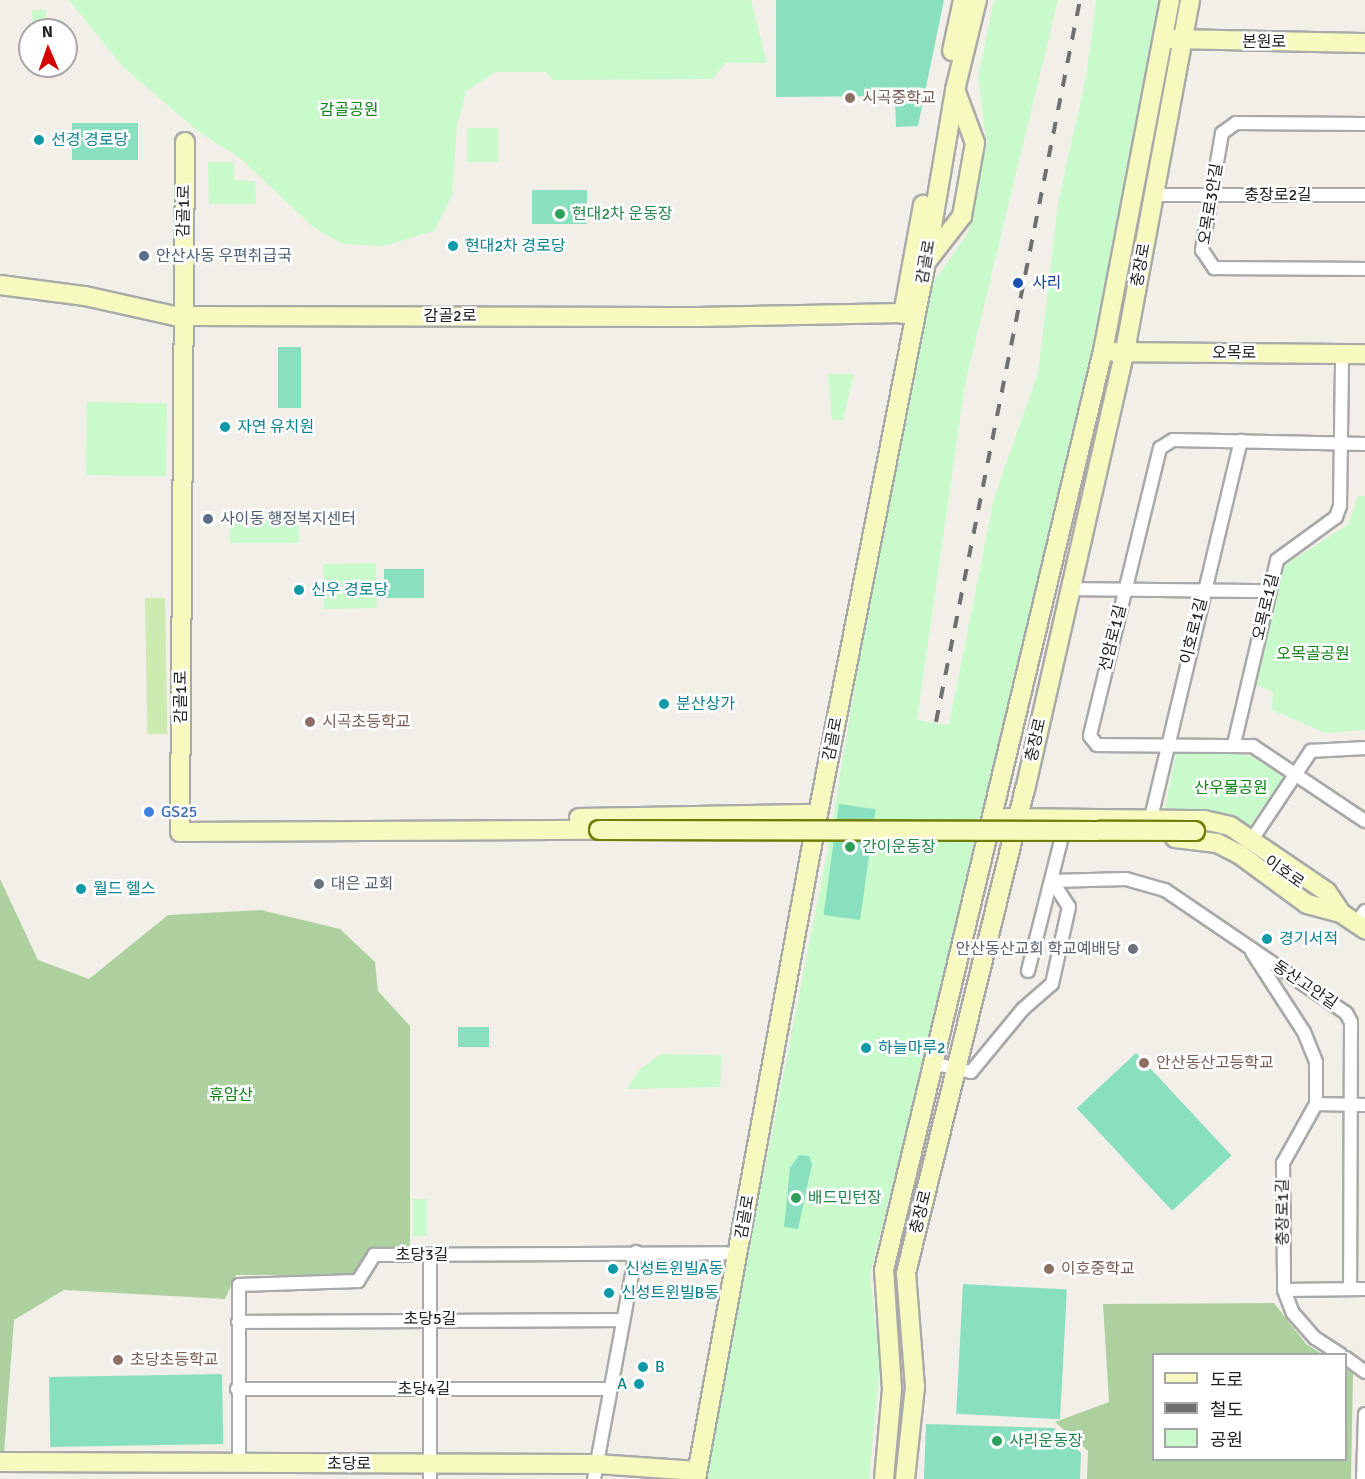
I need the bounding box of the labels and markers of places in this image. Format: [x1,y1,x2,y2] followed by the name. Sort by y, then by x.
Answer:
[862,88,936,108] place label: 시곡중학교
[843,91,857,105] marker: 시곡중학교
[51,130,128,150] place label: 선경 경로당
[32,133,46,147] marker: 선경 경로당
[572,204,672,224] place label: 현대2차 운동장
[553,207,567,221] marker: 현대2차 운동장
[465,236,565,256] place label: 현대2차 경로당
[446,239,460,253] marker: 현대2차 경로당
[156,246,292,266] place label: 안산사동 우편취급국
[137,249,151,263] marker: 안산사동 우편취급국
[1032,273,1061,293] place label: 사리
[1009,274,1027,292] marker: 사리
[237,417,314,437] place label: 자연 유치원
[218,420,232,434] marker: 자연 유치원
[220,509,356,529] place label: 사이동 행정복지센터
[201,512,215,526] marker: 사이동 행정복지센터
[311,580,388,600] place label: 신우 경로당
[292,583,306,597] marker: 신우 경로당
[676,694,735,714] place label: 분산상가
[657,697,671,711] marker: 분산상가
[322,712,410,732] place label: 시곡초등학교
[303,715,317,729] marker: 시곡초등학교
[161,802,197,822] place label: GS25
[142,805,156,819] marker: GS25
[862,837,936,857] place label: 간이운동장
[843,840,857,854] marker: 간이운동장
[331,874,393,894] place label: 대은 교회
[312,877,326,891] marker: 대은 교회
[93,879,155,899] place label: 월드 헬스
[74,882,88,896] marker: 월드 헬스
[1279,929,1338,949] place label: 경기서적
[1260,932,1274,946] marker: 경기서적
[956,939,1121,959] place label: 안산동산교회 학교예배당
[1126,942,1140,956] marker: 안산동산교회 학교예배당
[878,1038,946,1058] place label: 하늘마루2
[859,1041,873,1055] marker: 하늘마루2
[1156,1053,1274,1073] place label: 안산동산고등학교
[1137,1056,1151,1070] marker: 안산동산고등학교
[808,1188,882,1208] place label: 배드민턴장
[789,1191,803,1205] marker: 배드민턴장
[625,1259,723,1279] place label: 신성트윈빌A동
[1061,1259,1135,1279] place label: 이호중학교
[606,1262,620,1276] marker: 신성트윈빌A동
[1042,1262,1056,1276] marker: 이호중학교
[621,1283,719,1303] place label: 신성트윈빌B동
[602,1286,616,1300] marker: 신성트윈빌B동
[130,1350,218,1370] place label: 초당초등학교
[111,1353,125,1367] marker: 초당초등학교
[655,1357,665,1377] place label: B
[636,1360,650,1374] marker: B
[617,1374,627,1394] place label: A
[632,1377,646,1391] marker: A
[1009,1431,1083,1451] place label: 사리운동장
[990,1434,1004,1448] marker: 사리운동장

